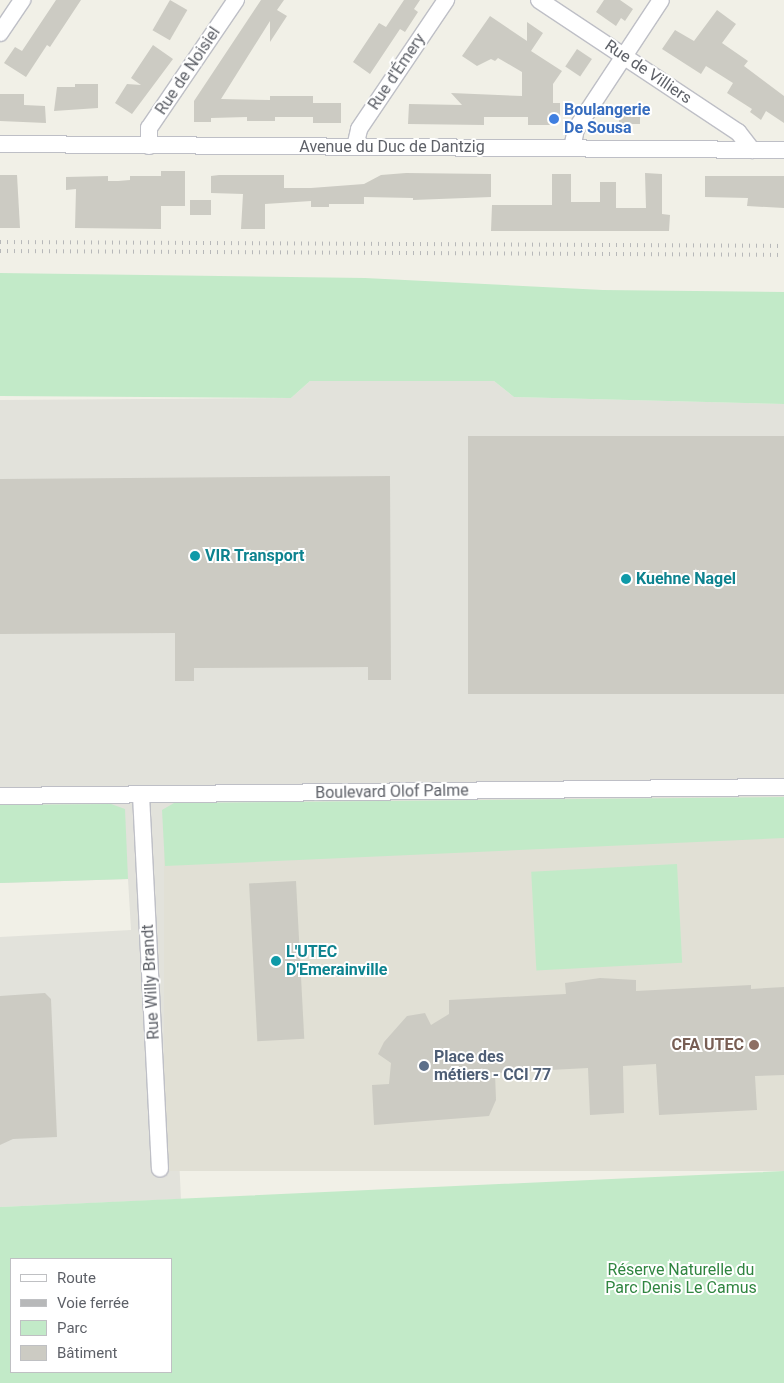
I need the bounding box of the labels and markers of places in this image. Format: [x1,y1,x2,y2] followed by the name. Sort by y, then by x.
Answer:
[564,100,650,138] place label: Boulangerie De Sousa
[548,113,560,125] marker: Boulangerie De Sousa
[205,546,305,566] place label: VIR Transport
[189,550,201,562] marker: VIR Transport
[636,569,736,589] place label: Kuehne Nagel
[620,573,632,585] marker: Kuehne Nagel
[286,942,387,980] place label: L'UTEC D'Emerainville
[270,955,282,967] marker: L'UTEC D'Emerainville
[672,1035,744,1055] place label: CFA UTEC
[748,1039,760,1051] marker: CFA UTEC
[434,1047,551,1085] place label: Place des métiers - CCI 77
[418,1060,430,1072] marker: Place des métiers - CCI 77

